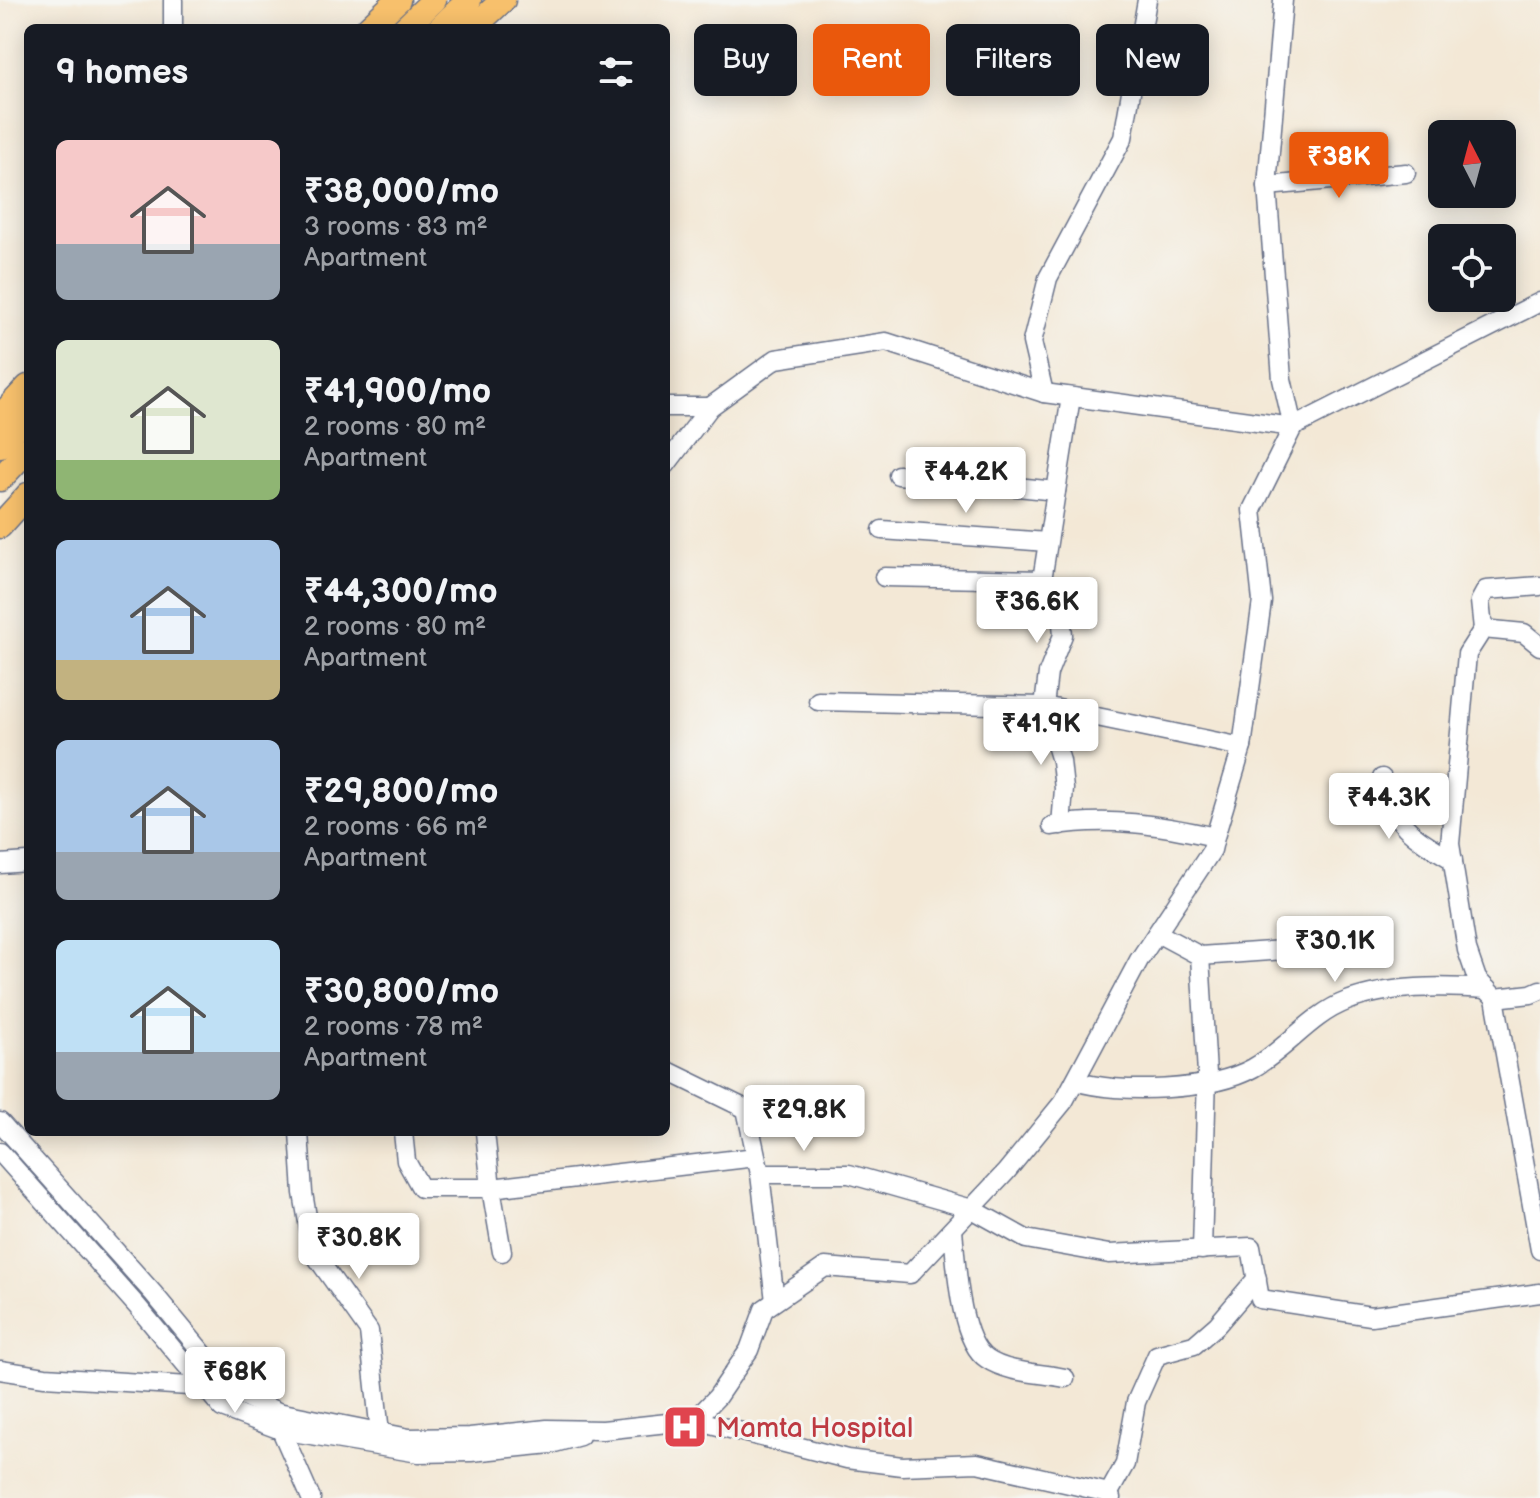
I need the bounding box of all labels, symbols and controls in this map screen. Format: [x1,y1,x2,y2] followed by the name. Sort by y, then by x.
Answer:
[694,24,797,96] chip: Buy
[813,24,930,96] chip: Rent
[946,24,1080,96] chip: Filters
[1096,24,1209,96] chip: New
[594,50,638,94] icon: filters
[56,52,188,93] text: 9 homes
[1428,120,1516,208] north arrow
[1428,120,1516,312] map controls
[1292,132,1386,200] pin: ₹38K
[1307,142,1371,173] text: ₹38K
[304,171,499,212] text: ₹38,000/mo
[120,172,216,268] icon: home
[304,212,488,243] text: 3 rooms · 83 m²
[1428,224,1516,312] button: locate
[304,243,427,274] text: Apartment
[304,371,491,412] text: ₹41,900/mo
[120,372,216,468] icon: home
[304,412,486,443] text: 2 rooms · 80 m²
[304,443,427,474] text: Apartment
[901,447,1031,515] pin: ₹44.2K
[924,457,1008,488] text: ₹44.2K
[304,571,498,612] text: ₹44,300/mo
[120,572,216,668] icon: home
[972,577,1102,645] pin: ₹36.6K
[995,587,1079,618] text: ₹36.6K
[304,612,486,643] text: 2 rooms · 80 m²
[304,643,427,674] text: Apartment
[976,699,1106,767] pin: ₹41.9K
[1001,709,1081,740] text: ₹41.9K
[304,771,498,812] text: ₹29,800/mo
[120,772,216,868] icon: home
[1324,773,1454,841] pin: ₹44.3K
[1347,783,1431,814] text: ₹44.3K
[304,812,488,843] text: 2 rooms · 66 m²
[304,843,427,874] text: Apartment
[1270,916,1400,984] pin: ₹30.1K
[1295,926,1375,957] text: ₹30.1K
[304,971,499,1012] text: ₹30,800/mo
[120,972,216,1068] icon: home
[304,1012,483,1043] text: 2 rooms · 78 m²
[304,1043,427,1074] text: Apartment
[739,1085,869,1153] pin: ₹29.8K
[762,1095,846,1126] text: ₹29.8K
[294,1213,424,1281] pin: ₹30.8K
[316,1223,402,1254] text: ₹30.8K
[188,1347,282,1415] pin: ₹68K
[203,1357,267,1388] text: ₹68K
[661,1403,709,1451] hospital icon: Mamta Hospital
[716,1412,913,1445] place label: Mamta Hospital

